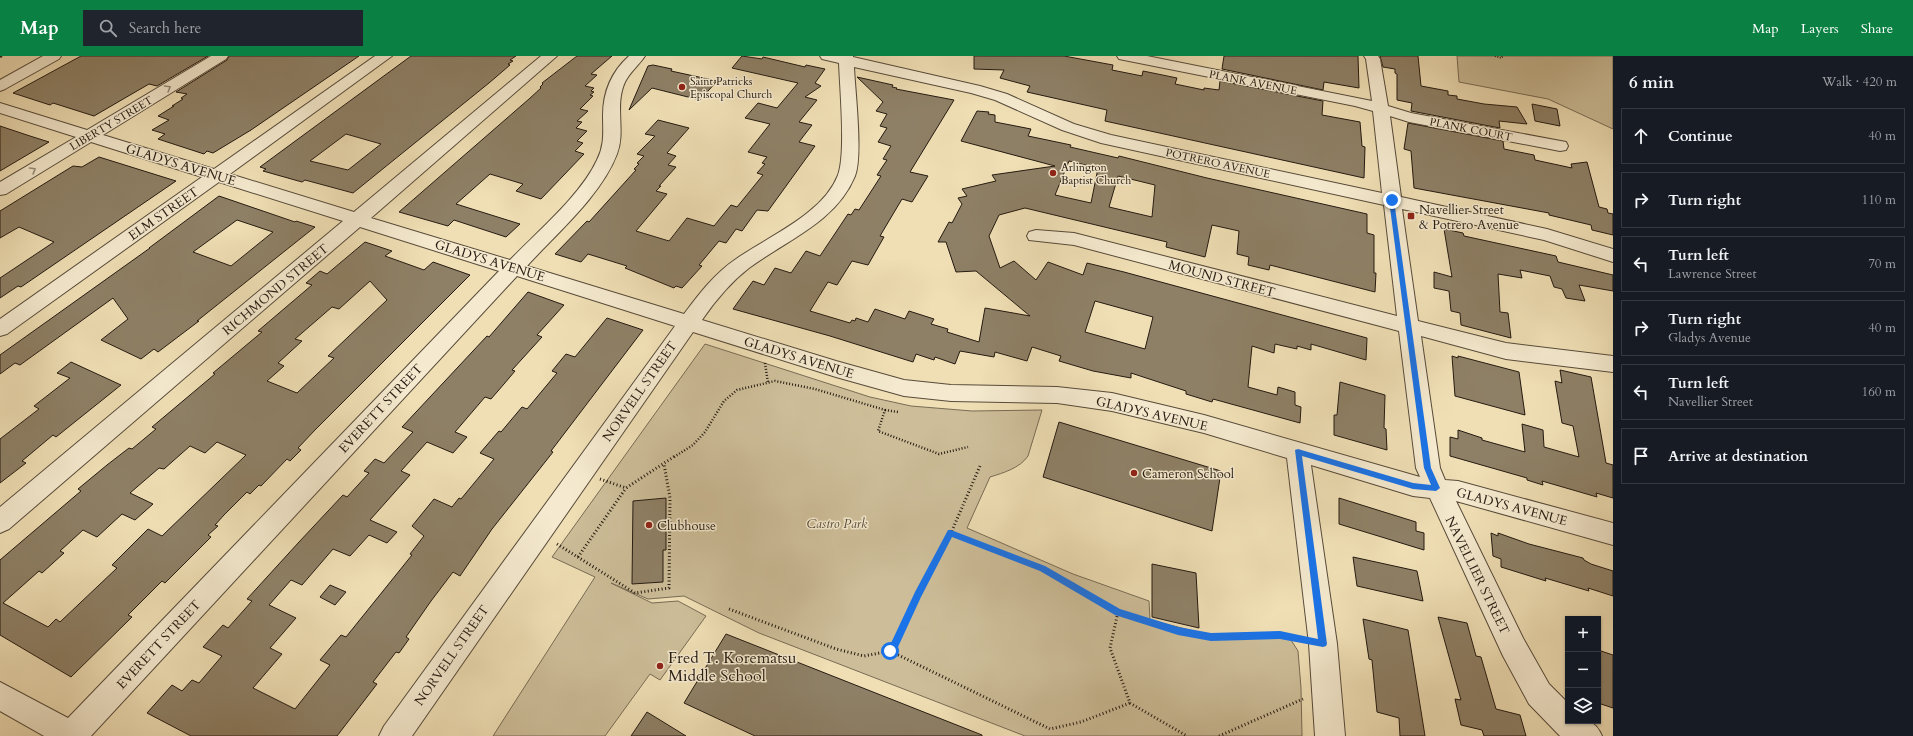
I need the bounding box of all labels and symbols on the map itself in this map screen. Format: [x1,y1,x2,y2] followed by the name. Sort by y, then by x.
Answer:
[1208,67,1298,98] street label: PLANK AVENUE
[690,74,772,102] place label: Saint Patricks Episcopal Church
[677,82,687,92] marker: Saint Patricks Episcopal Church
[164,85,171,93] one-way arrow
[67,93,156,154] street label: LIBERTY STREET
[1428,114,1514,145] street label: PLANK COURT
[123,140,238,190] street label: GLADYS AVENUE
[1164,145,1272,182] street label: POTRERO AVENUE
[1061,160,1131,188] place label: Arlington Baptist Church
[29,167,36,175] one-way arrow
[1048,168,1058,178] marker: Arlington Baptist Church
[125,183,203,245] street label: ELM STREET
[1383,191,1401,209] route end
[1419,201,1519,234] place label: Navellier Street & Potrero Avenue
[1406,211,1416,221] marker: Navellier Street & Potrero Avenue
[432,236,547,286] street label: GLADYS AVENUE
[219,240,333,340] street label: RICHMOND STREET
[1166,256,1278,302] street label: MOUND STREET
[741,333,856,383] street label: GLADYS AVENUE
[598,337,682,445] street label: NORVELL STREET
[335,360,427,457] street label: EVERETT STREET
[1094,392,1209,436] street label: GLADYS AVENUE
[1142,465,1235,483] place label: Cameron School
[1129,468,1139,478] marker: Cameron School
[1454,483,1569,530] street label: GLADYS AVENUE
[1441,513,1514,638] street label: NAVELLIER STREET
[807,515,868,533] park label: Castro Park
[657,517,716,535] place label: Clubhouse
[644,520,654,530] marker: Clubhouse
[113,596,205,693] street label: EVERETT STREET
[410,601,494,709] street label: NORVELL STREET
[881,642,899,660] route start
[668,647,797,687] place label: Fred T. Korematsu Middle School
[655,661,665,671] marker: Fred T. Korematsu Middle School

